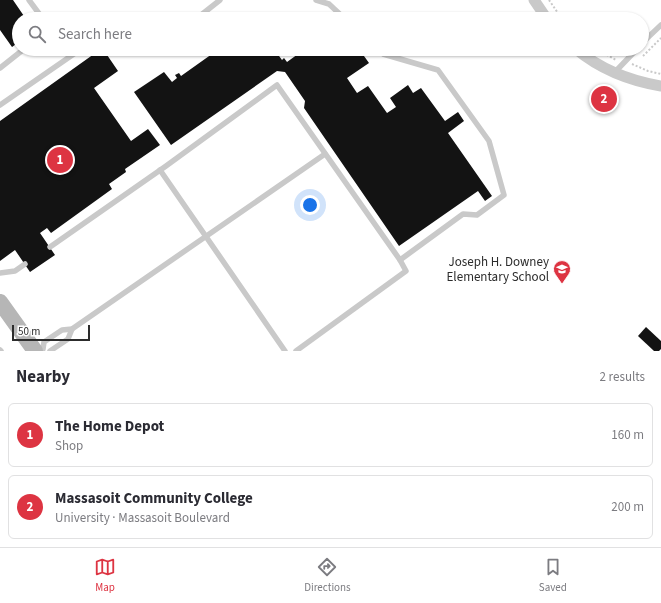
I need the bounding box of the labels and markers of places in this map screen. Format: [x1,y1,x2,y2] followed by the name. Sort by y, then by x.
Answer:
[591,84,617,114] pin: 2
[47,145,73,175] pin: 1
[447,253,549,286] place label: Joseph H. Downey Elementary School
[552,259,572,284] school or university icon: Joseph H. Downey Elementary School

